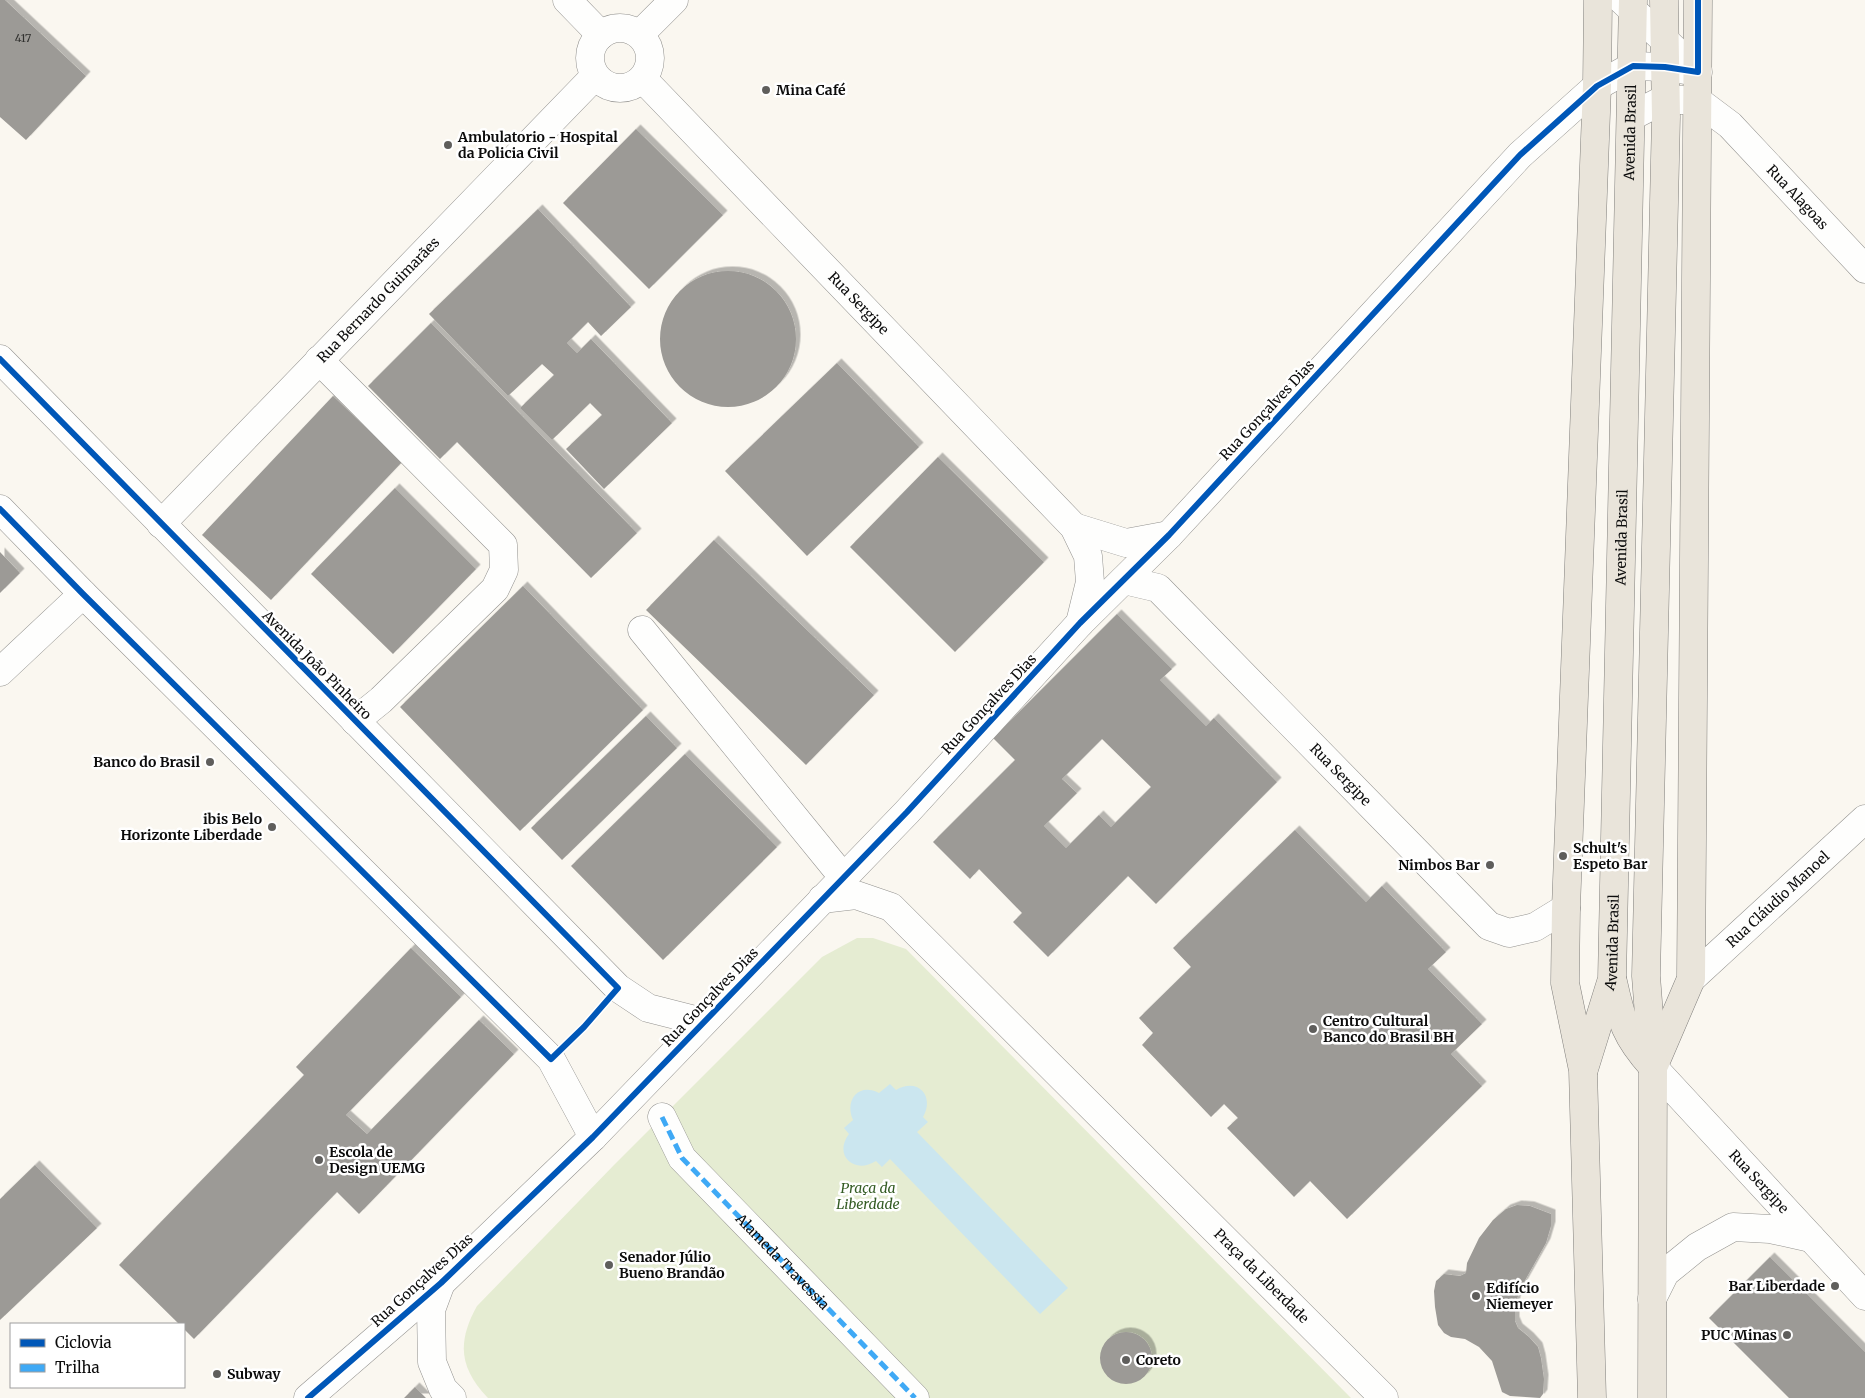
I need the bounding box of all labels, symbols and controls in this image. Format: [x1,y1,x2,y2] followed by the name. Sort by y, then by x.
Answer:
[15,31,31,45] house number: 417
[776,81,846,99] place label: Mina Café
[760,84,772,96] marker: Mina Café
[1620,84,1640,182] street label: Avenida Brasil
[457,128,618,162] place label: Ambulatorio - Hospital da Policia Civil
[442,139,454,151] marker: Ambulatorio - Hospital da Policia Civil
[1763,161,1832,233] street label: Rua Alagoas
[313,233,443,367] street label: Rua Bernardo Guimarães
[824,268,893,338] street label: Rua Sergipe
[1216,356,1318,464] street label: Rua Gonçalves Dias
[1611,489,1632,587] street label: Avenida Brasil
[258,606,375,723] street label: Avenida João Pinheiro
[938,650,1040,758] street label: Rua Gonçalves Dias
[1306,740,1375,810] street label: Rua Sergipe
[93,753,200,771] place label: Banco do Brasil
[204,756,216,768] marker: Banco do Brasil
[121,810,262,844] place label: ibis Belo Horizonte Liberdade
[266,821,278,833] marker: ibis Belo Horizonte Liberdade
[1573,839,1648,873] place label: Schult's Espeto Bar
[1722,847,1834,951] street label: Rua Cláudio Manoel
[1557,850,1569,862] marker: Schult's Espeto Bar
[1398,856,1480,874] place label: Nimbos Bar
[1484,859,1496,871] marker: Nimbos Bar
[1600,893,1623,993] street label: Avenida Brasil
[658,944,762,1050] street label: Rua Gonçalves Dias
[1323,1012,1455,1046] place label: Centro Cultural Banco do Brasil BH
[1307,1023,1319,1035] marker: Centro Cultural Banco do Brasil BH
[329,1143,426,1177] place label: Escola de Design UEMG
[1725,1146,1793,1217] street label: Rua Sergipe
[313,1154,325,1166] marker: Escola de Design UEMG
[836,1179,900,1213] park label: Praça da Liberdade
[731,1209,834,1314] street label: Alameda Travessia
[1210,1225,1313,1327] street label: Praça da Liberdade
[367,1229,477,1330] street label: Rua Gonçalves Dias
[619,1248,725,1282] place label: Senador Júlio Bueno Brandão
[603,1259,615,1271] marker: Senador Júlio Bueno Brandão
[1728,1277,1825,1295] place label: Bar Liberdade
[1486,1279,1554,1313] place label: Edifício Niemeyer
[1829,1280,1841,1292] marker: Bar Liberdade
[1470,1290,1482,1302] marker: Edifício Niemeyer
[10,1323,185,1388] legend
[1701,1326,1777,1344] place label: PUC Minas
[1781,1329,1793,1341] marker: PUC Minas
[55,1333,112,1352] text: Ciclovia
[1136,1351,1181,1369] place label: Coreto
[1120,1354,1132,1366] marker: Coreto
[55,1358,100,1377] text: Trilha
[227,1365,281,1383] place label: Subway
[211,1368,223,1380] marker: Subway

